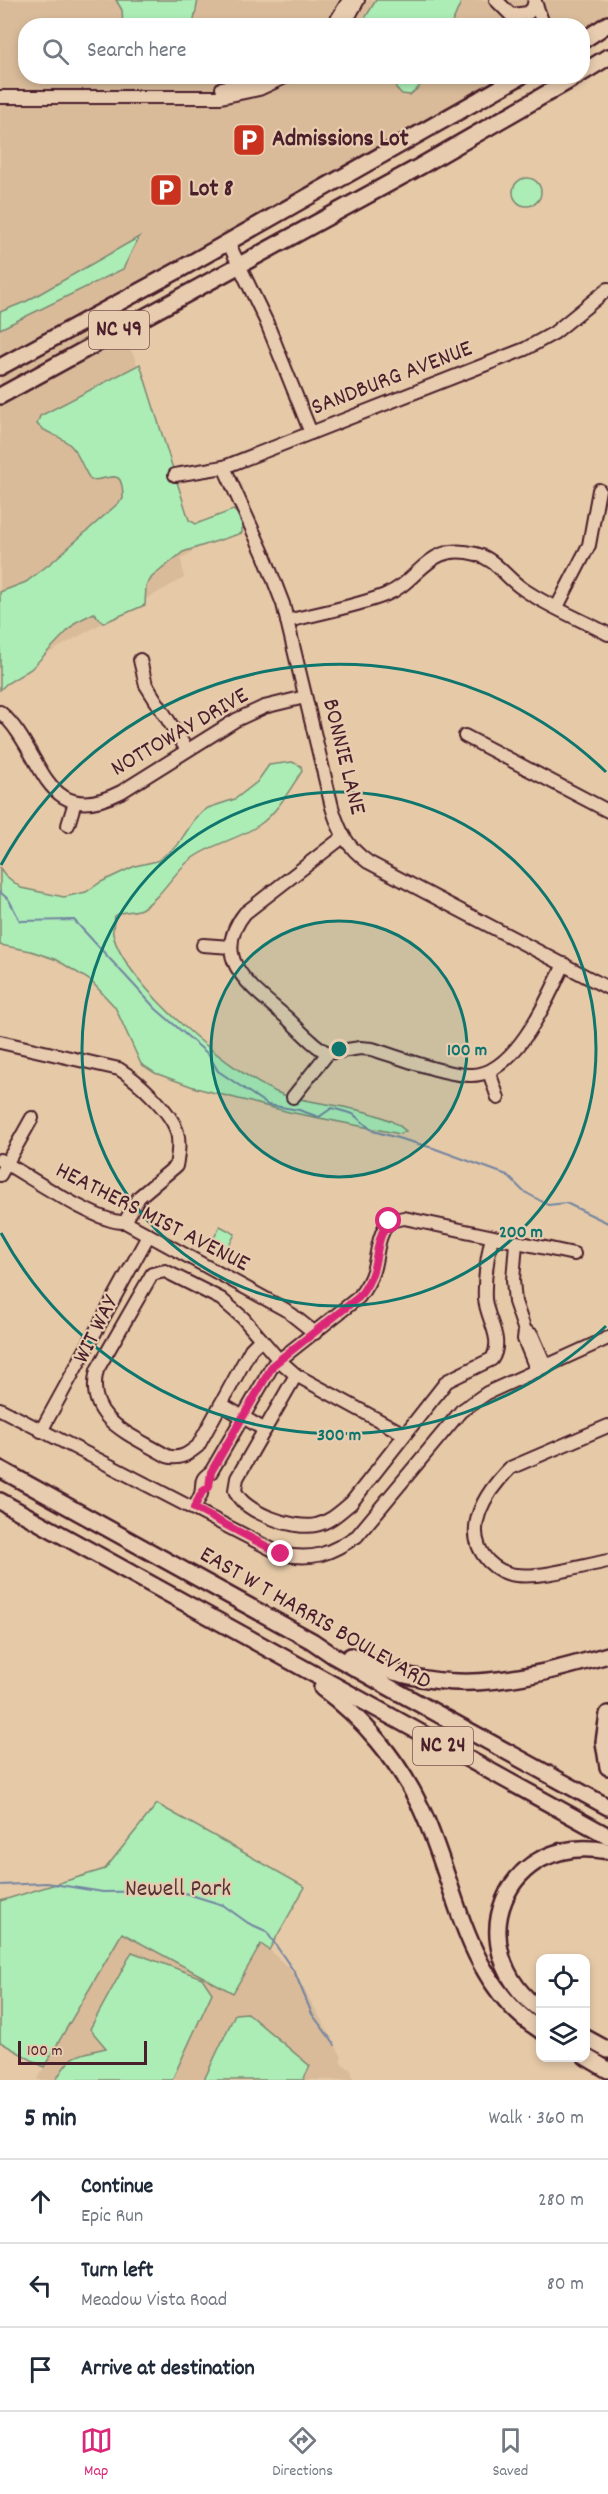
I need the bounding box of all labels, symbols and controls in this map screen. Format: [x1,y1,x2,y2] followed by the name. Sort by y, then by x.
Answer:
[18,18,590,84] search box
[39,35,72,68] icon: search
[87,36,186,67] text: Search here
[231,122,267,158] parking icon: Admissions Lot
[272,123,409,157] place label: Admissions Lot
[148,172,184,208] parking icon: Lot 8
[189,173,234,207] place label: Lot 8
[89,311,149,349] road number: NC 49
[307,333,478,425] street label: SANDBURG AVENUE
[105,680,255,786] street label: NOTTOWAY DRIVE
[312,695,374,819] street label: BONNIE LANE
[329,1039,349,1059] centre of rings
[447,1039,487,1064] text: 100 m
[49,1154,255,1282] street label: HEATHERS MIST AVENUE
[375,1207,401,1233] route start
[499,1221,543,1246] text: 200 m
[66,1289,129,1370] street label: WIT WAY
[317,1424,361,1449] text: 300 m
[193,1539,437,1699] street label: EAST W T HARRIS BOULEVARD
[267,1540,293,1566] route end
[413,1727,473,1765] road number: NC 24
[125,1873,231,1907] park label: Newell Park
[536,1954,590,2062] map controls
[536,1954,590,2008] button: locate
[536,2008,590,2062] button: layers
[18,2038,147,2066] scale bar
[27,2040,63,2063] text: 100 m
[24,2101,77,2138] text: 5 min
[489,2105,584,2133] text: Walk · 360 m
[81,2172,153,2203] text: Continue
[24,2185,57,2218] icon: ahead
[538,2187,584,2215] text: 280 m
[81,2203,143,2231] text: Epic Run
[81,2256,153,2287] text: Turn left
[24,2269,57,2302] icon: left
[547,2271,584,2299] text: 80 m
[81,2287,227,2315] text: Meadow Vista Road
[24,2353,57,2386] icon: arrive
[81,2354,255,2385] text: Arrive at destination
[80,2424,113,2483] tab: Map
[272,2424,333,2483] tab: Directions
[492,2424,528,2483] tab: Saved

